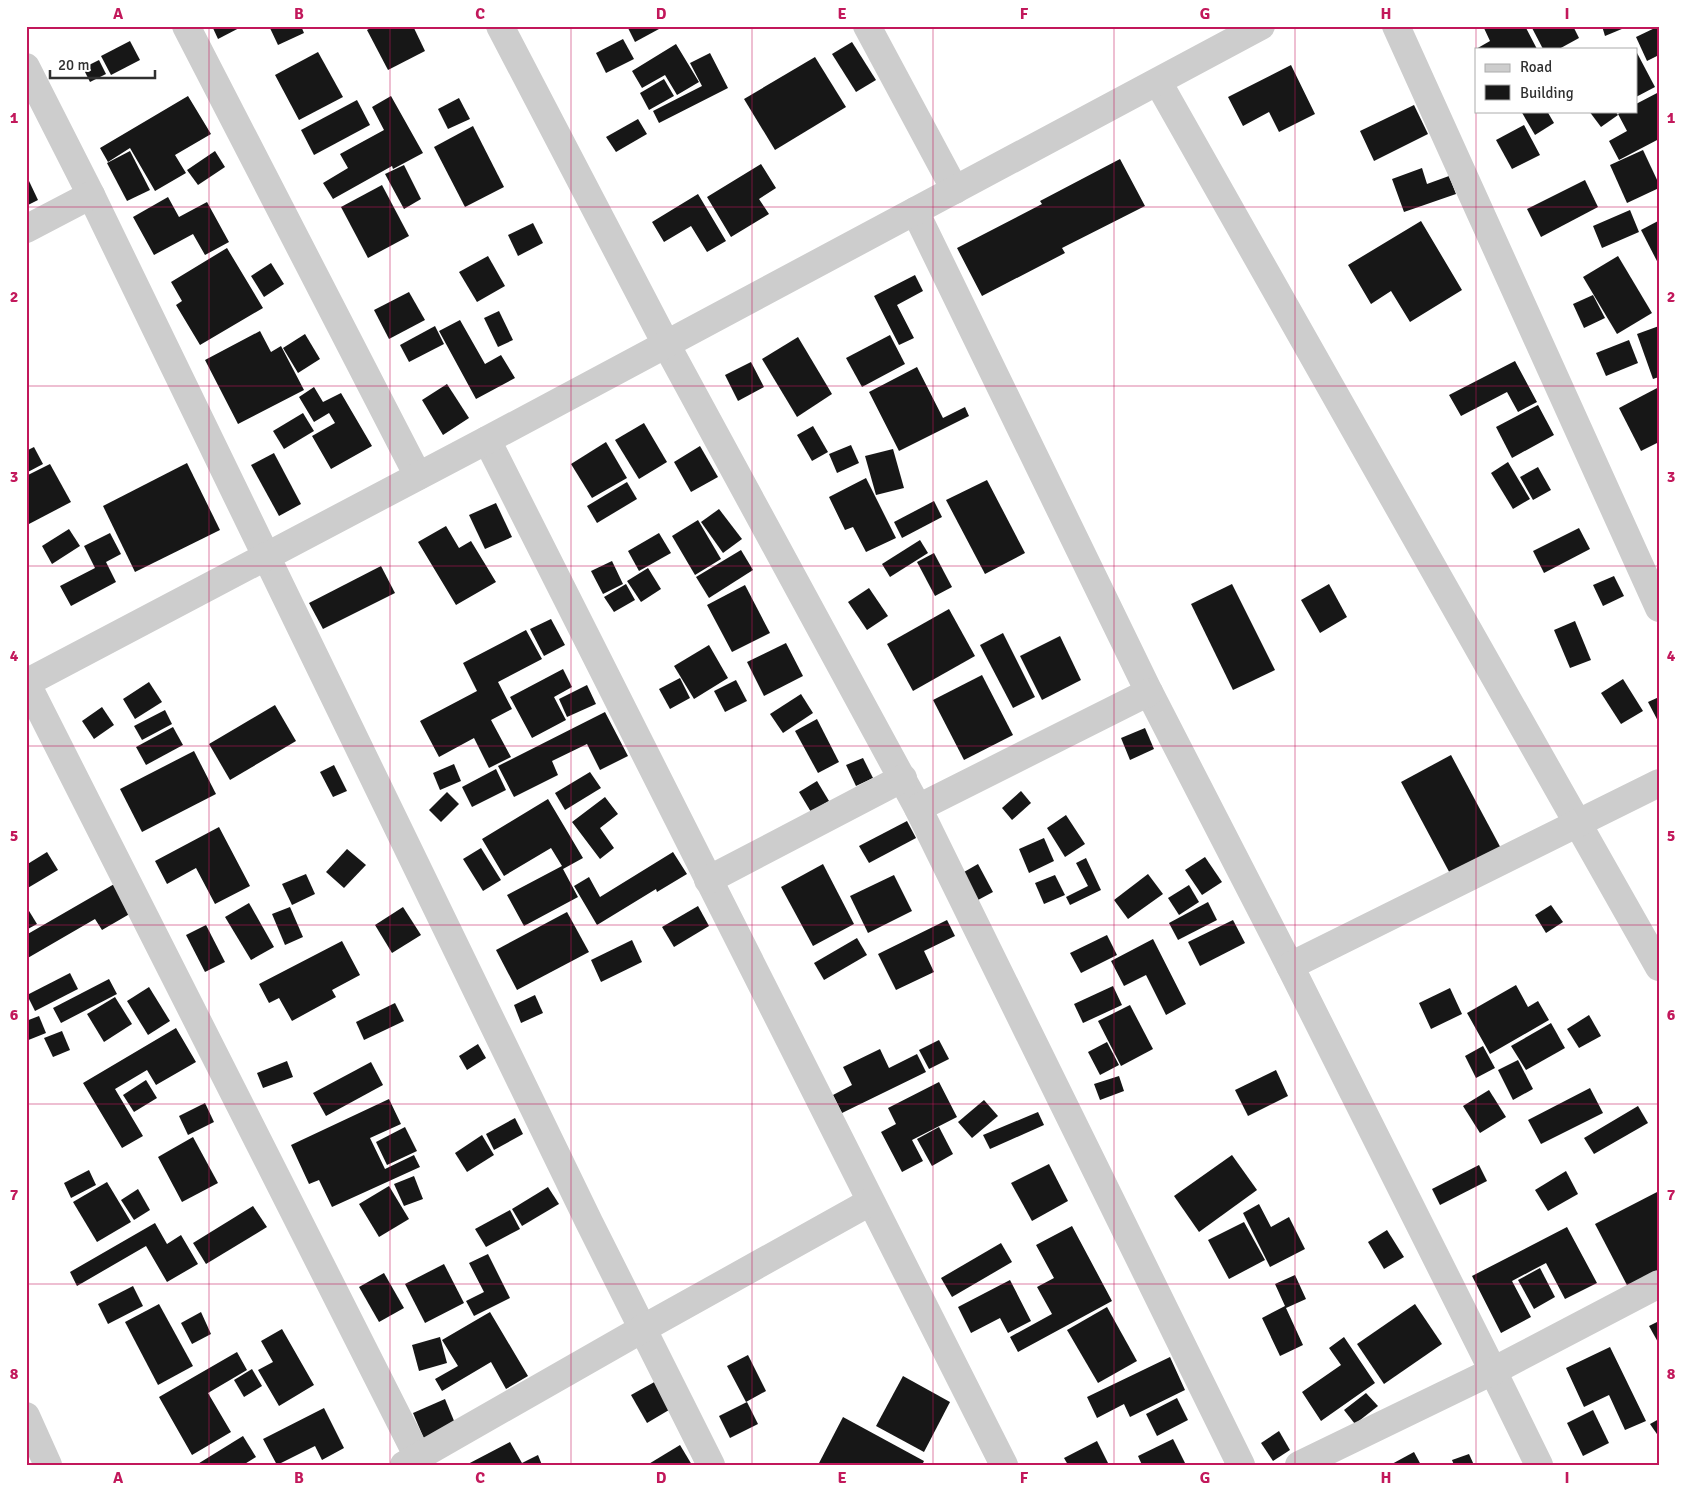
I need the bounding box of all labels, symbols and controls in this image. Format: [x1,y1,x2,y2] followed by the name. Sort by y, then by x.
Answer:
[113,4,124,24] text: A
[294,4,304,24] text: B
[475,4,485,24] text: C
[656,4,667,24] text: D
[837,4,847,24] text: E
[1020,4,1029,24] text: F
[1200,4,1210,24] text: G
[1381,4,1391,24] text: H
[1564,4,1570,24] text: I
[50,48,155,80] scale bar
[1475,48,1638,112] legend
[58,56,89,74] text: 20 m
[1520,58,1552,76] text: Road
[1520,84,1574,102] text: Building
[10,108,19,128] text: 1
[1667,108,1676,128] text: 1
[10,287,18,307] text: 2
[1667,287,1675,307] text: 2
[10,467,18,487] text: 3
[1667,467,1675,487] text: 3
[10,646,19,666] text: 4
[1667,646,1676,666] text: 4
[10,826,18,846] text: 5
[1667,826,1675,846] text: 5
[10,1005,19,1025] text: 6
[1667,1005,1676,1025] text: 6
[10,1185,19,1205] text: 7
[1667,1185,1676,1205] text: 7
[10,1364,19,1384] text: 8
[1667,1364,1676,1384] text: 8
[113,1468,124,1488] text: A
[294,1468,304,1488] text: B
[475,1468,485,1488] text: C
[656,1468,667,1488] text: D
[837,1468,847,1488] text: E
[1020,1468,1029,1488] text: F
[1200,1468,1210,1488] text: G
[1381,1468,1391,1488] text: H
[1564,1468,1570,1488] text: I

